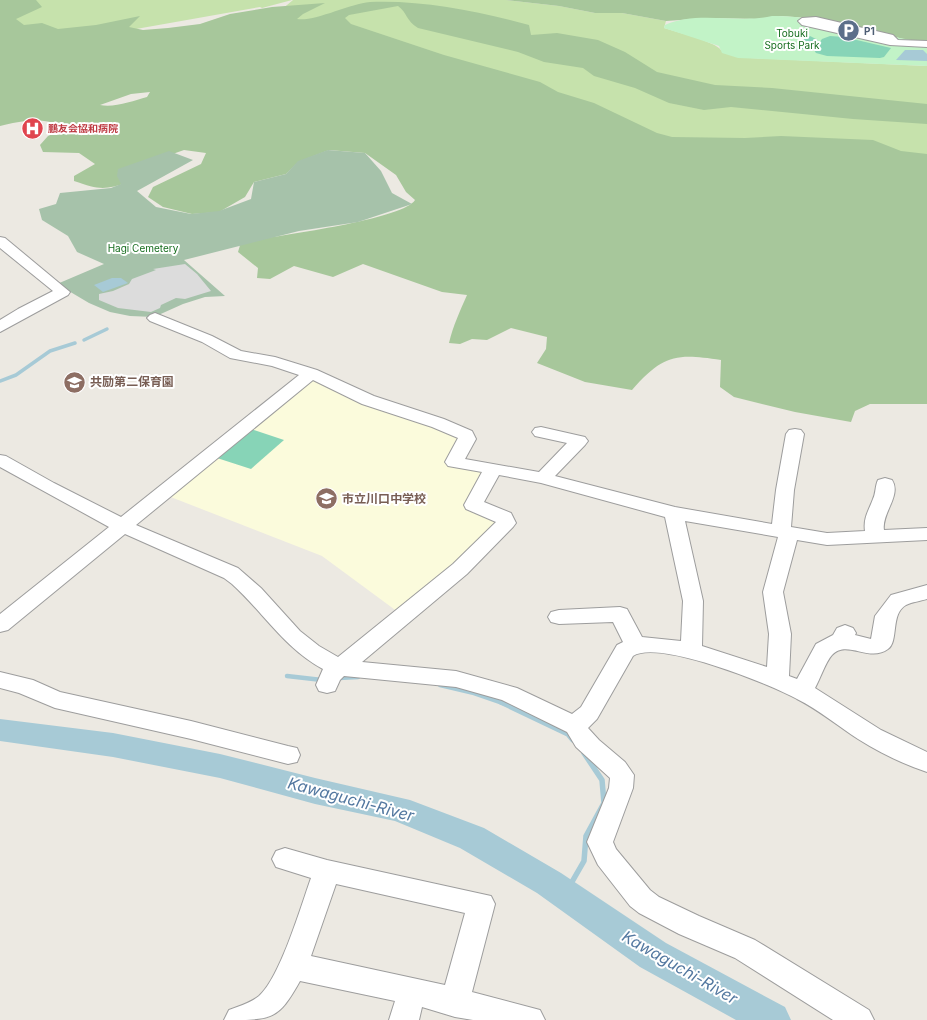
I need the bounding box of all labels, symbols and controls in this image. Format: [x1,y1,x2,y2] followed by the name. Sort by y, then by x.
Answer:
[835,18,861,44] parking icon: P1
[864,25,875,37] place label: P1
[764,27,820,51] park label: Tobuki Sports Park
[19,115,45,141] hospital icon: 鵬友会協和病院
[48,122,118,134] place label: 鵬友会協和病院
[108,242,179,254] park label: Hagi Cemetery
[62,369,88,395] school or university icon: 共励第二保育園
[90,374,174,389] place label: 共励第二保育園
[314,486,340,512] school or university icon: 市立川口中学校
[342,491,426,506] place label: 市立川口中学校
[286,773,417,826] water label: Kawaguchi-River
[619,926,742,1009] water label: Kawaguchi-River

